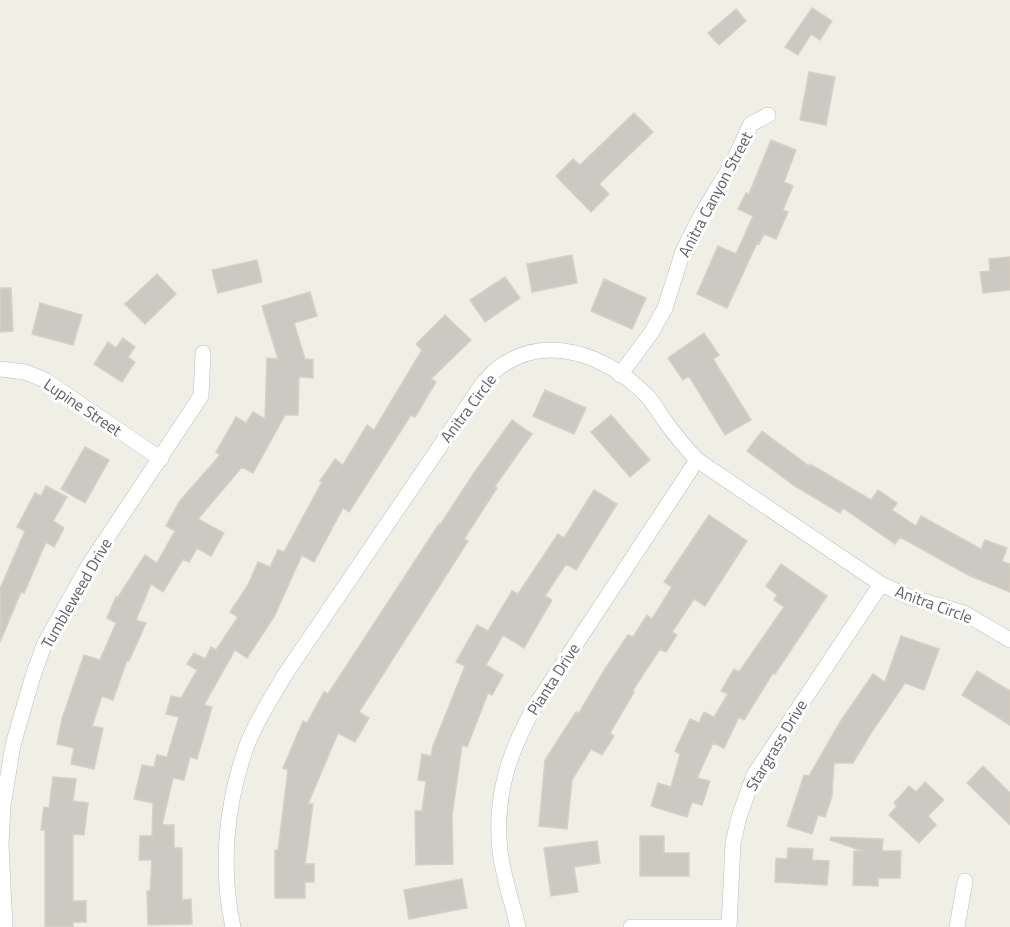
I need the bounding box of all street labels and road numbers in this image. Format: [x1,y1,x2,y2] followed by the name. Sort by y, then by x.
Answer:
[672,127,758,261] street label: Anitra Canyon Street
[434,369,502,447] street label: Anitra Circle
[39,372,127,442] street label: Lupine Street
[35,533,117,653] street label: Tumbleweed Drive
[892,579,976,629] street label: Anitra Circle
[521,638,585,720] street label: Pianta Drive
[739,695,813,795] street label: Stargrass Drive

